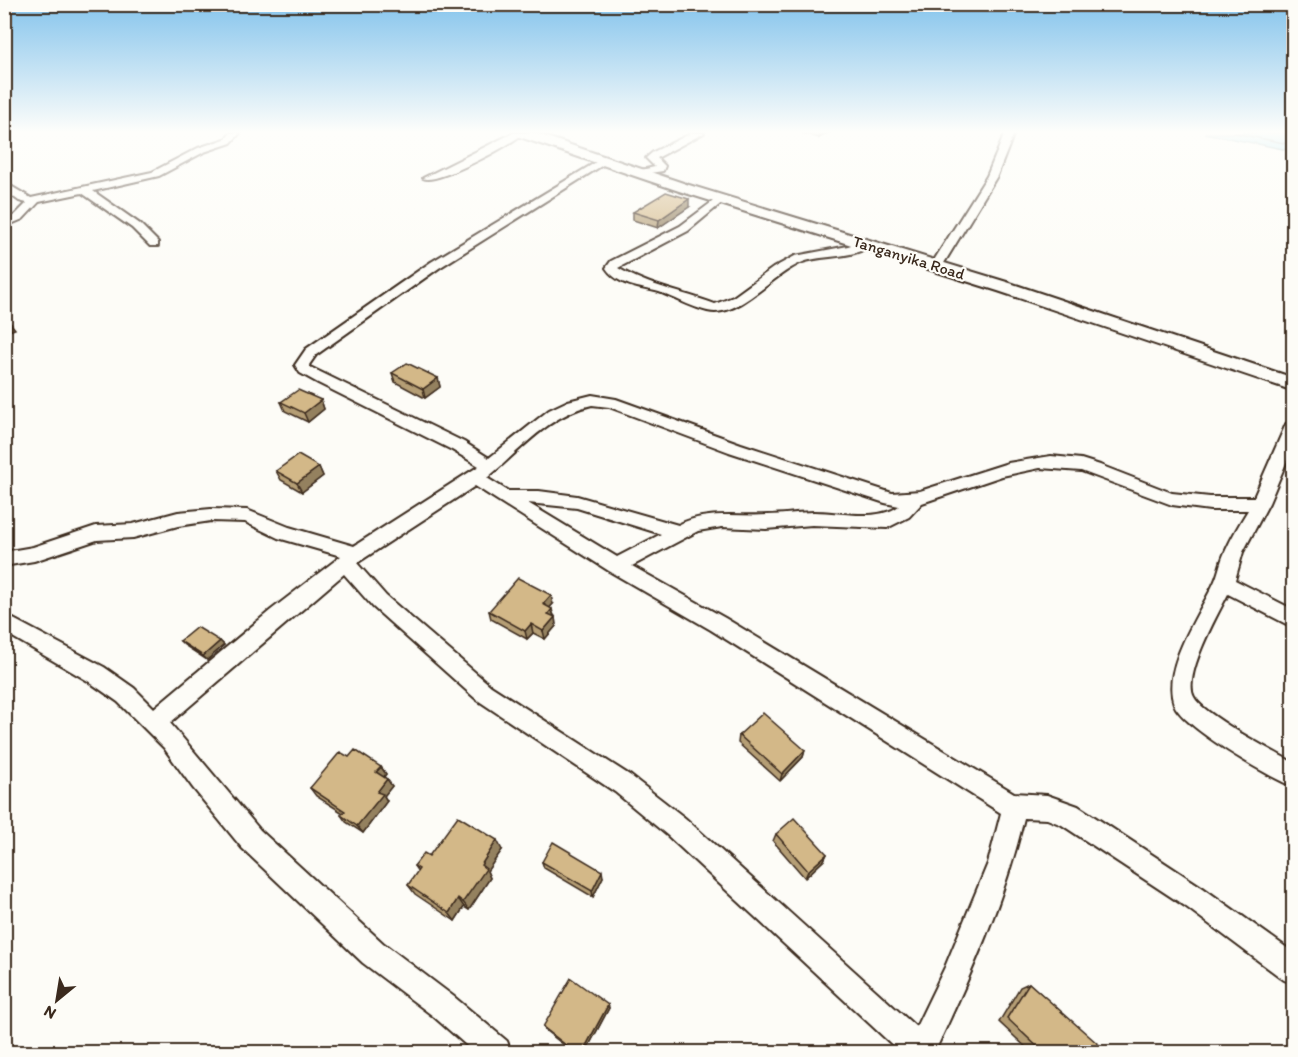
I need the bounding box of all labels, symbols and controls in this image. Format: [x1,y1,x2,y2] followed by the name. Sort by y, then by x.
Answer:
[850,231,968,284] street label: Tanganyika Road
[27,970,87,1030] north arrow
[40,1002,59,1023] text: N

